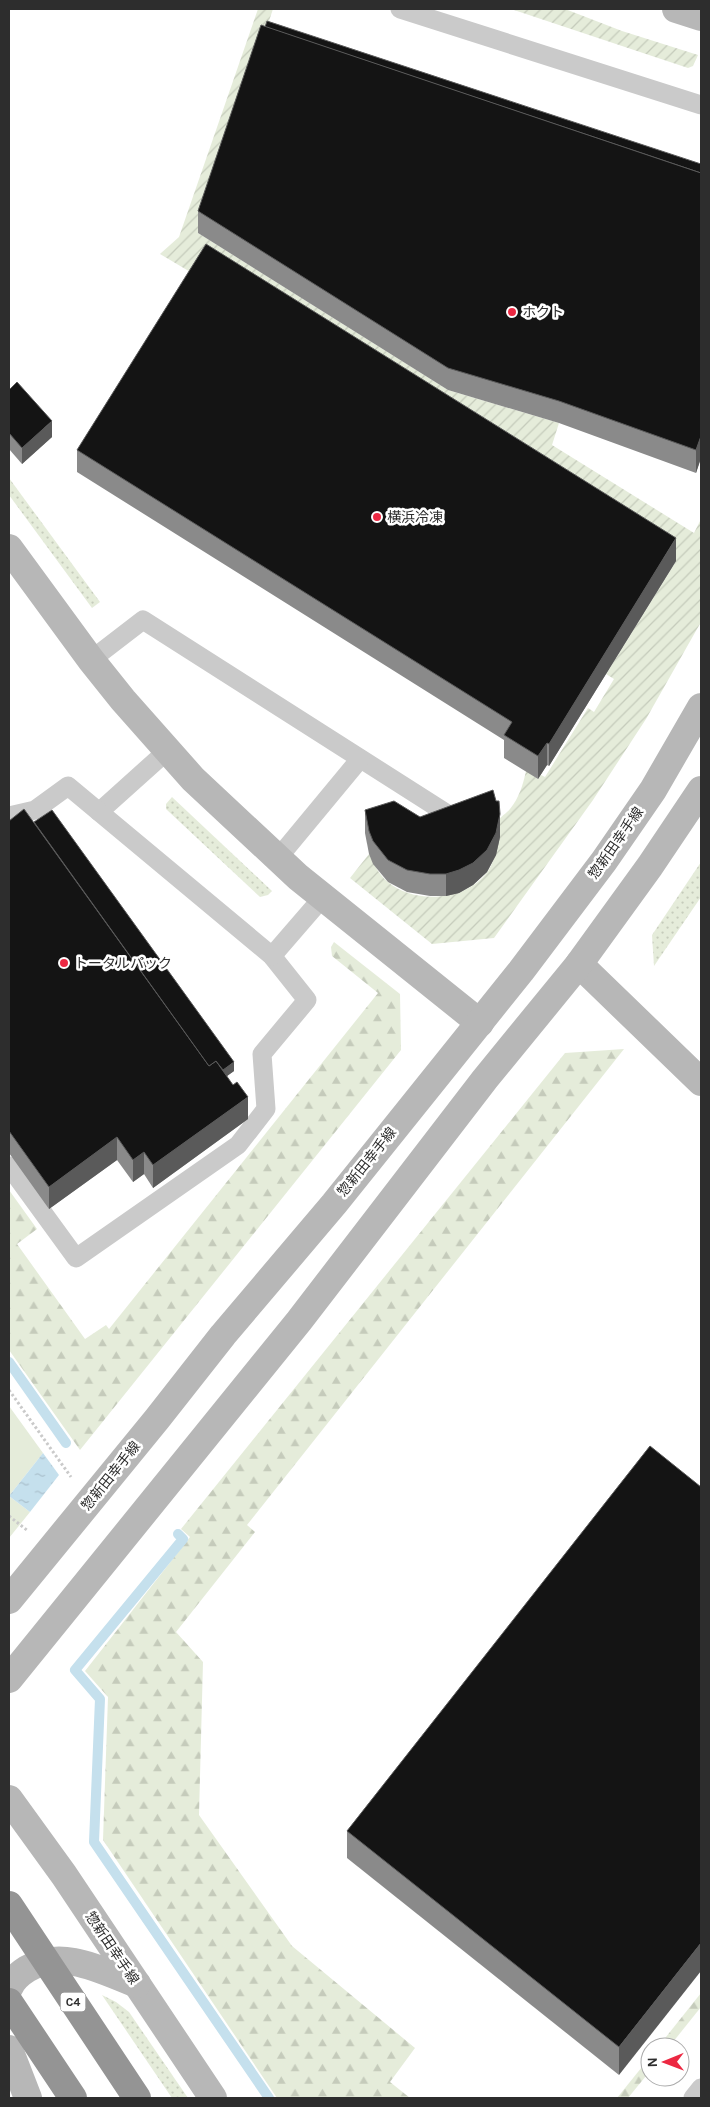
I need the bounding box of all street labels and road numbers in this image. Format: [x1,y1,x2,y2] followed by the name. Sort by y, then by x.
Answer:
[585,804,647,882] street label: 惣新田幸手線
[334,1124,400,1200] street label: 惣新田幸手線
[78,1438,144,1514] street label: 惣新田幸手線
[81,1908,143,1988] street label: 惣新田幸手線
[60,1992,86,2011] road number: C4

